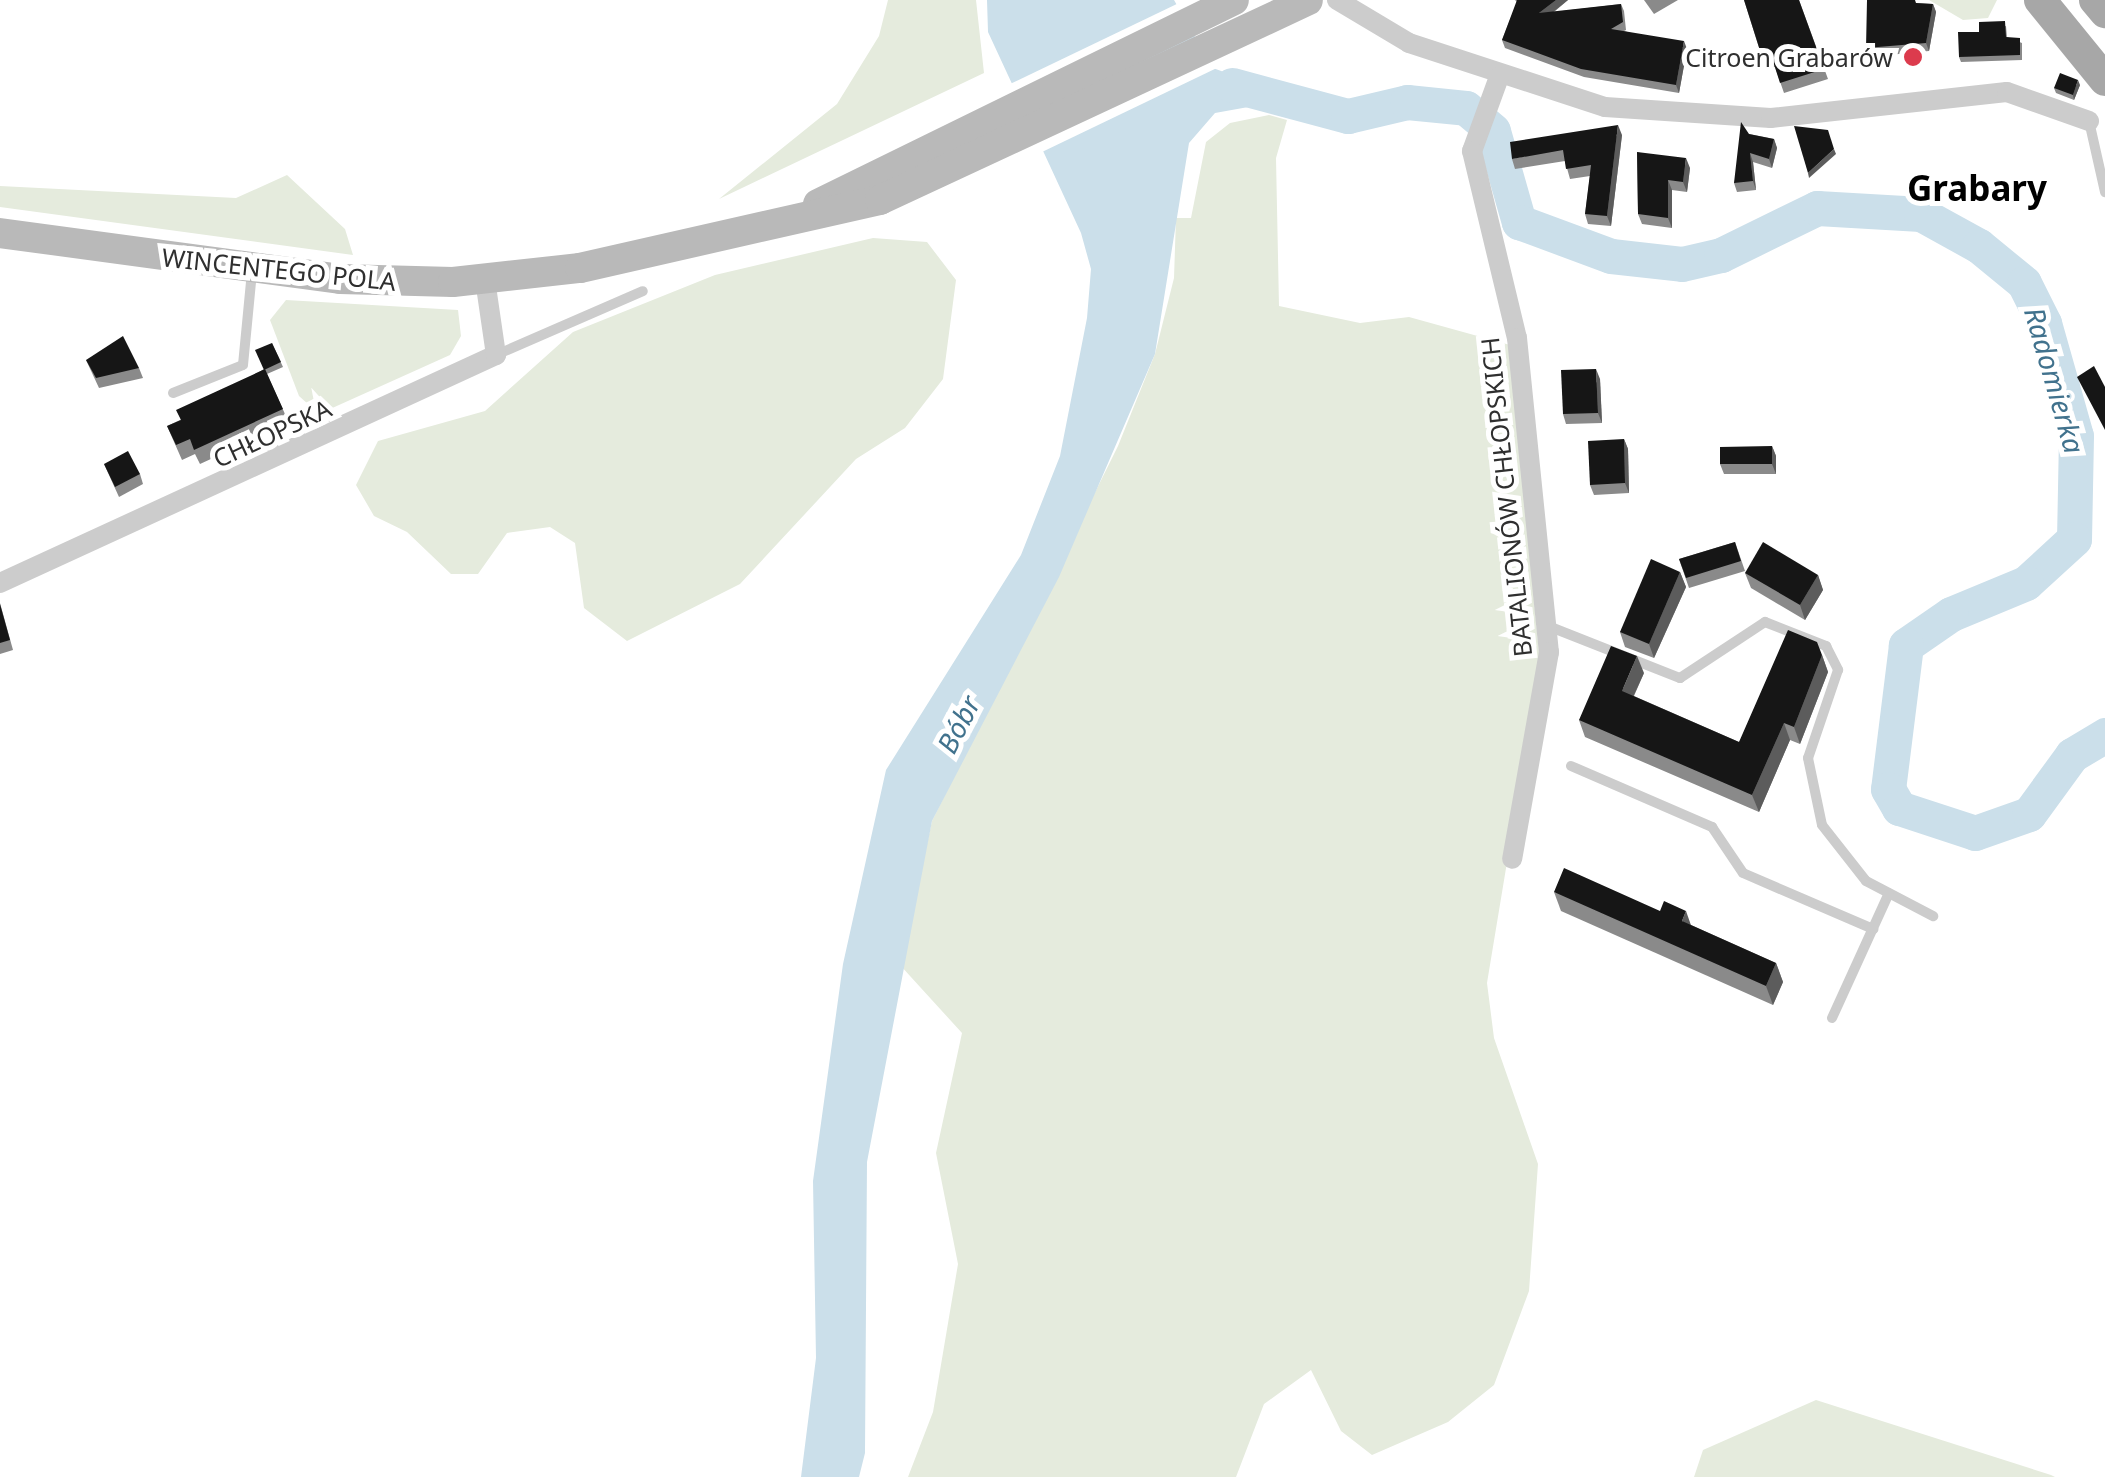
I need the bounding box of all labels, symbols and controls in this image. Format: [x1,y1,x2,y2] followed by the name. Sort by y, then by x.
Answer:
[1685,42,1893,72] place label: Citroen Grabarów
[1902,46,1924,68] marker: Citroen Grabarów
[1907,167,2047,209] district label: Grabary
[160,242,398,296] street label: WINCENTEGO POLA
[2018,303,2092,457] water label: Radomierka
[1474,336,1538,658] street label: BATALIONÓW CHŁOPSKICH
[208,393,336,473] street label: CHŁOPSKA
[929,690,987,758] water label: Bóbr

